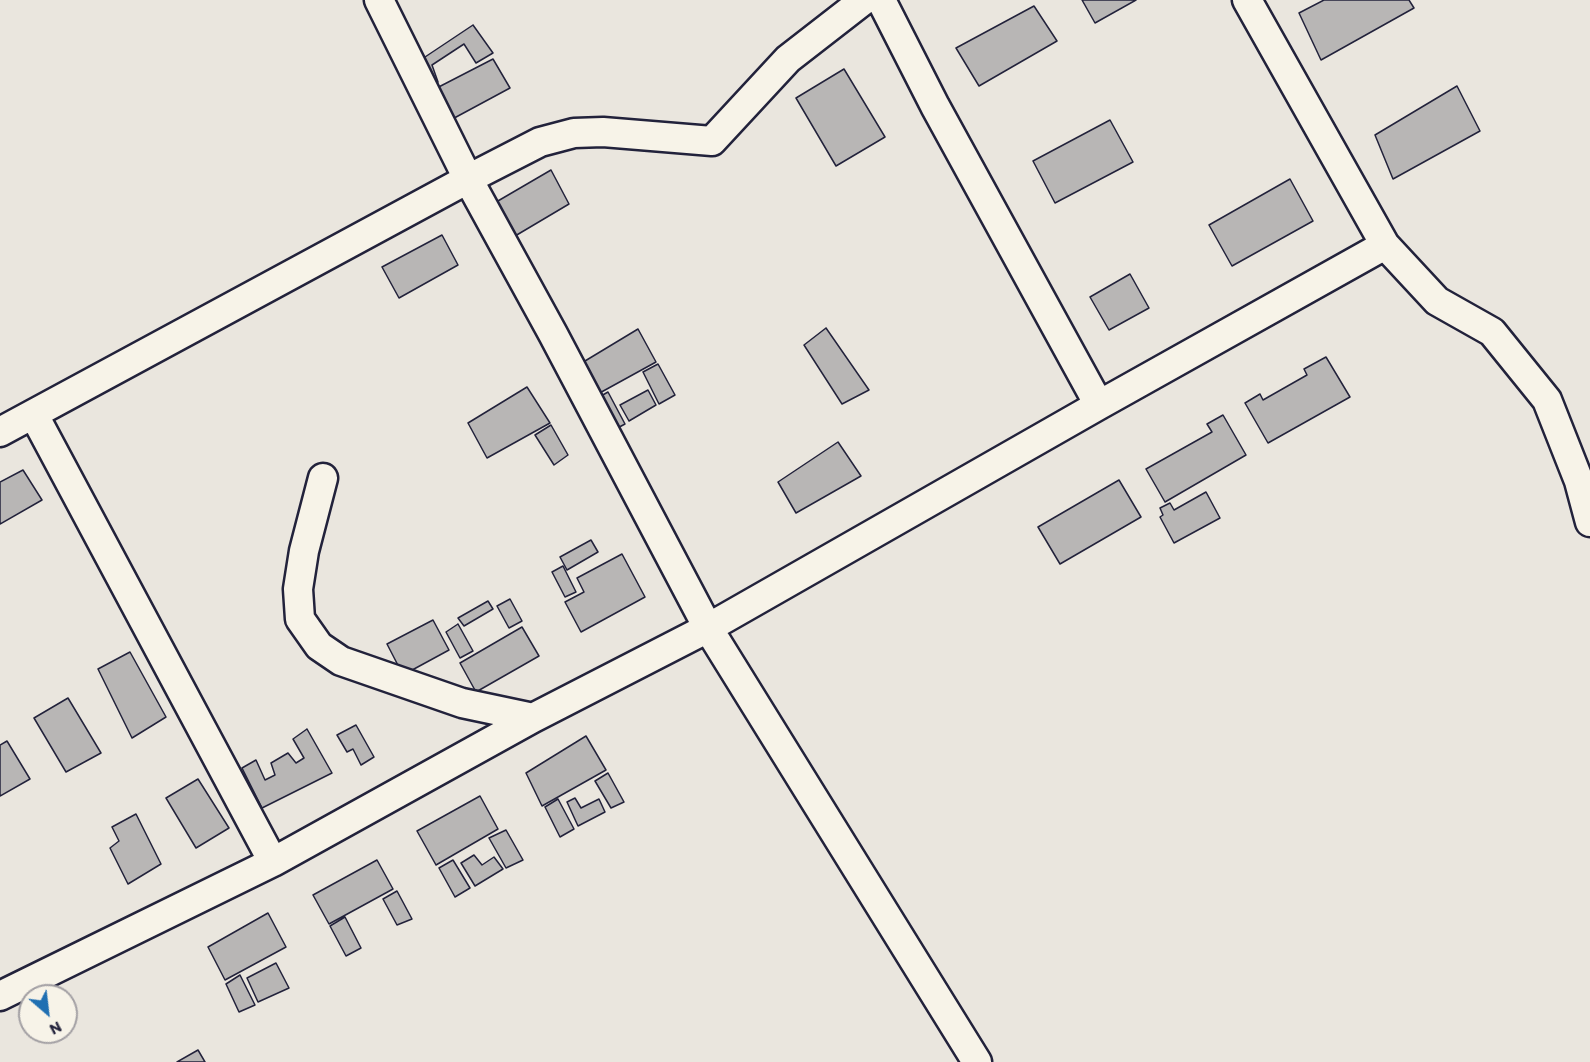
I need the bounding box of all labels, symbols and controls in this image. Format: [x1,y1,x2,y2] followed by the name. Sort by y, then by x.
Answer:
[18,984,78,1044] north arrow
[47,1018,65,1039] text: N

